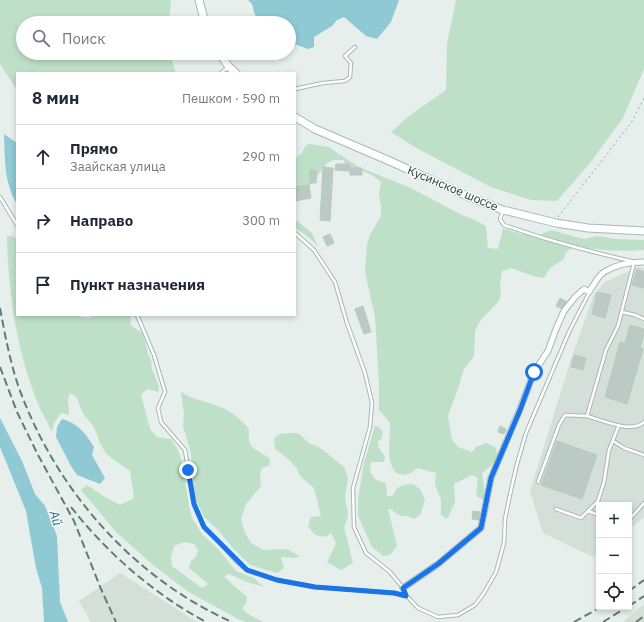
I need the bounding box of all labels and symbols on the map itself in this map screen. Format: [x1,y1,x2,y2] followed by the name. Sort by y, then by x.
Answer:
[405,162,501,214] street label: Кусинское шоссе
[525,363,543,381] route start
[179,461,197,479] route end
[45,507,66,528] water label: Ай

